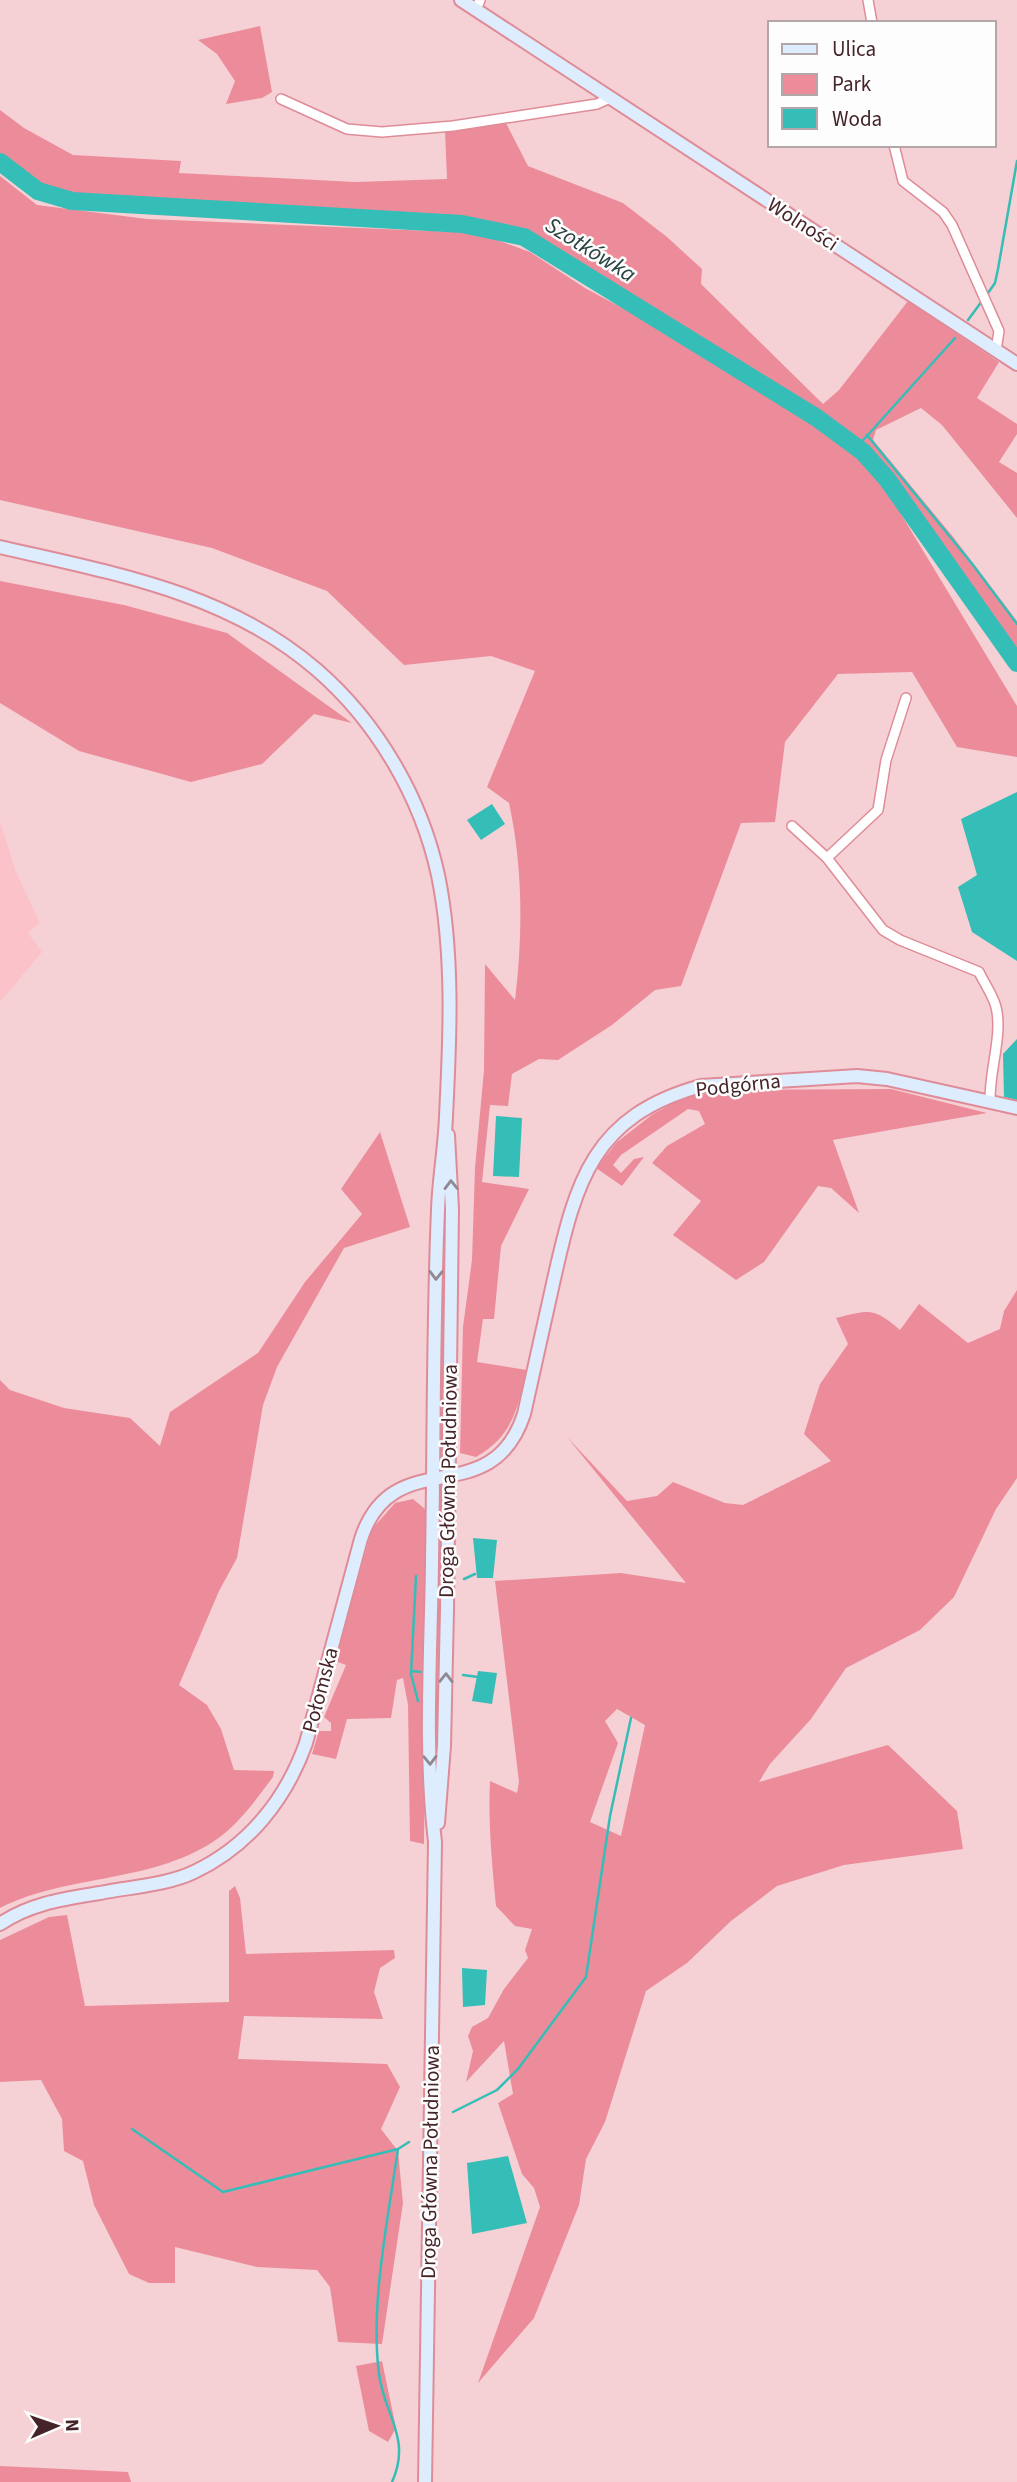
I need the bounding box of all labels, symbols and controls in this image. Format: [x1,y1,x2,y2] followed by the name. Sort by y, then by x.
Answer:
[768,21,996,147] legend
[832,34,876,64] text: Ulica
[832,69,872,99] text: Park
[832,104,882,134] text: Woda
[761,190,845,258] street label: Wolności
[539,209,642,290] water label: Szotkówka
[694,1066,782,1104] street label: Podgórna
[444,1180,459,1191] one-way arrow
[428,1271,444,1281] one-way arrow
[431,1364,465,1598] street label: Droga Główna Południowa
[294,1644,346,1736] street label: Połomska
[438,1672,453,1683] one-way arrow
[422,1755,438,1765] one-way arrow
[413,2045,447,2279] street label: Droga Główna Południowa
[21,2391,91,2461] north arrow
[58,2419,85,2432] text: N

